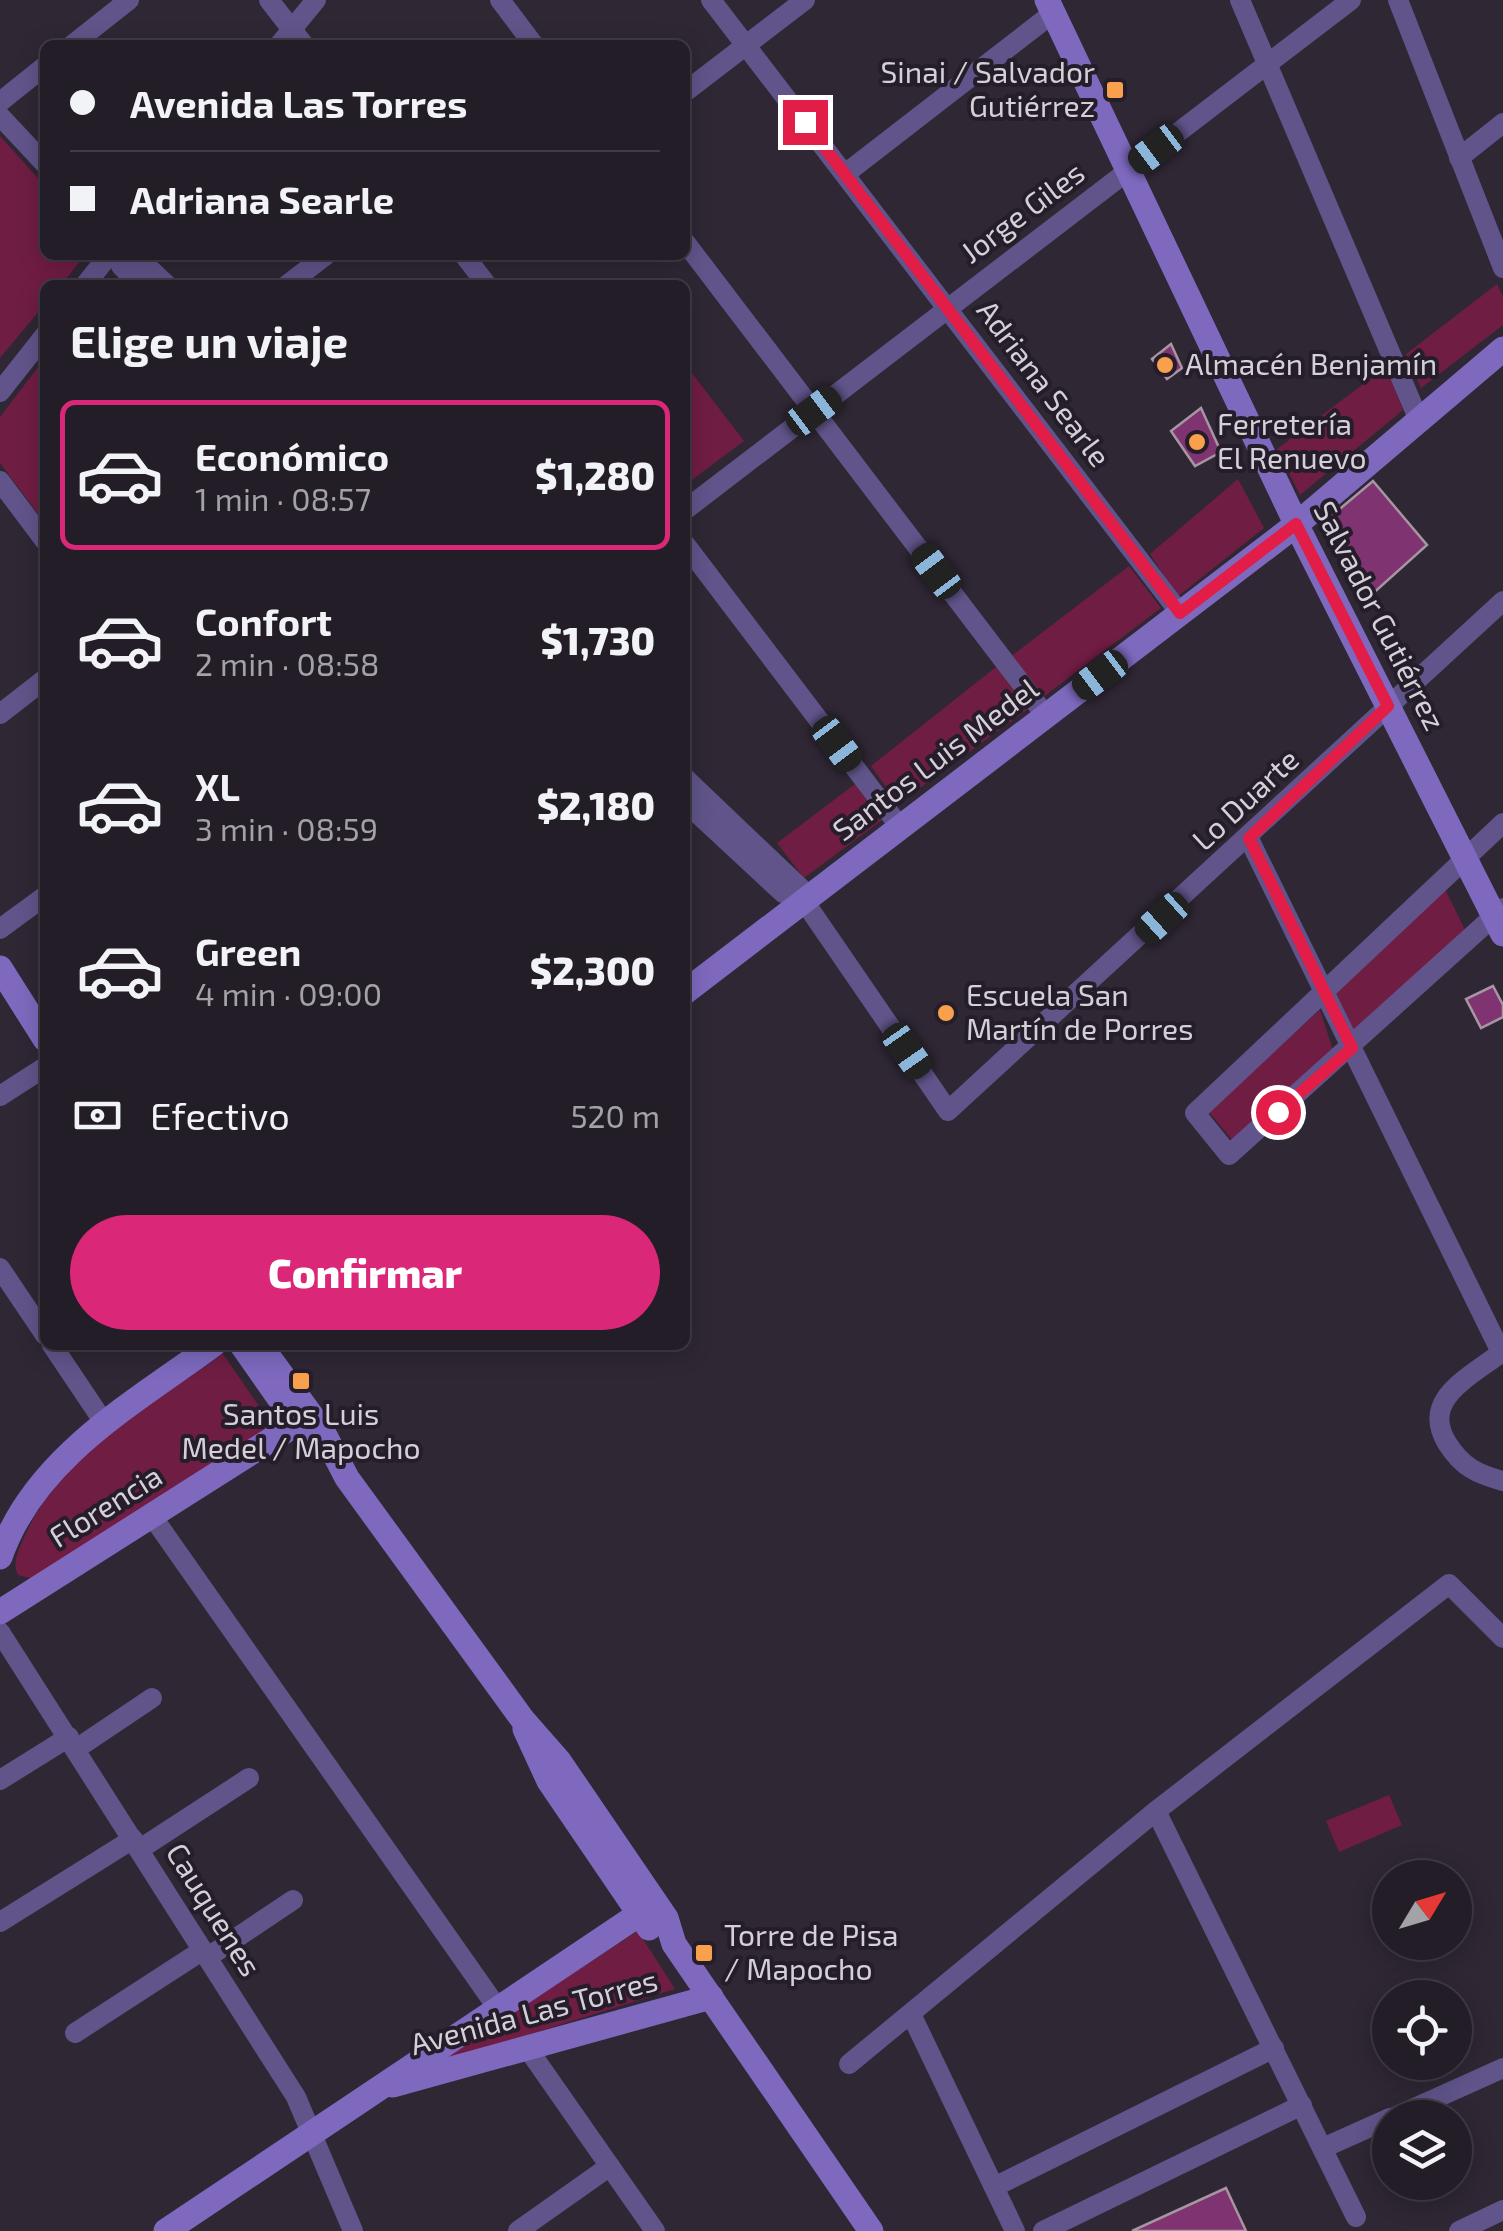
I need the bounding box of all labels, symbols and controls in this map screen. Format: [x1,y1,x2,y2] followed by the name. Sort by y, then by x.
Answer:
[880,53,1095,123] place label: Sinai / Salvador Gutiérrez
[1104,79,1126,101] marker: Sinai / Salvador Gutiérrez
[130,80,467,126] text: Avenida Las Torres
[783,100,828,145] route end
[1123,119,1189,179] car
[953,153,1091,269] street label: Jorge Giles
[130,176,394,222] text: Adriana Searle
[970,293,1119,473] street label: Adriana Searle
[70,313,348,367] text: Elige un viaje
[1185,345,1437,381] place label: Almacén Benjamín
[1154,354,1176,376] marker: Almacén Benjamín
[781,381,847,441] car
[1217,405,1366,475] place label: Ferretería El Renuevo
[75,430,165,520] icon: car
[1186,431,1208,453] marker: Ferretería El Renuevo
[195,433,389,479] text: Económico
[535,452,655,498] text: $1,280
[195,479,371,517] text: 1 min · 08:57
[1308,495,1454,736] street label: Salvador Gutiérrez
[906,538,966,604] car
[75,595,165,685] icon: car
[195,598,332,644] text: Confort
[541,617,655,663] text: $1,730
[195,644,379,682] text: 2 min · 08:58
[1067,645,1133,705] car
[825,669,1045,847] street label: Santos Luis Medel
[807,711,867,777] car
[1184,740,1305,857] street label: Lo Duarte
[75,760,165,850] icon: car
[195,763,240,809] text: XL
[537,782,655,828] text: $2,180
[195,809,378,847] text: 3 min · 08:59
[1130,887,1194,949] car
[75,925,165,1015] icon: car
[195,928,301,974] text: Green
[530,947,655,993] text: $2,300
[195,974,382,1012] text: 4 min · 09:00
[966,976,1193,1046] place label: Escuela San Martín de Porres
[935,1002,957,1024] marker: Escuela San Martín de Porres
[878,1018,936,1084] car
[70,1088,125,1143] icon: cash
[1256,1090,1301,1135] route start
[150,1092,290,1138] text: Efectivo
[570,1096,660,1134] text: 520 m
[70,1215,660,1330] button: Confirmar
[290,1370,312,1392] marker: Santos Luis Medel / Mapocho
[181,1395,421,1465] place label: Santos Luis Medel / Mapocho
[42,1457,168,1554] street label: Florencia
[160,1836,270,1982] street label: Cauquenes
[1372,1860,1472,1960] north arrow
[1372,1860,1472,2200] map controls
[724,1916,898,1986] place label: Torre de Pisa / Mapocho
[693,1942,715,1964] marker: Torre de Pisa / Mapocho
[406,1961,661,2061] street label: Avenida Las Torres
[1372,1980,1472,2080] button: locate
[1372,2100,1472,2200] button: layers

